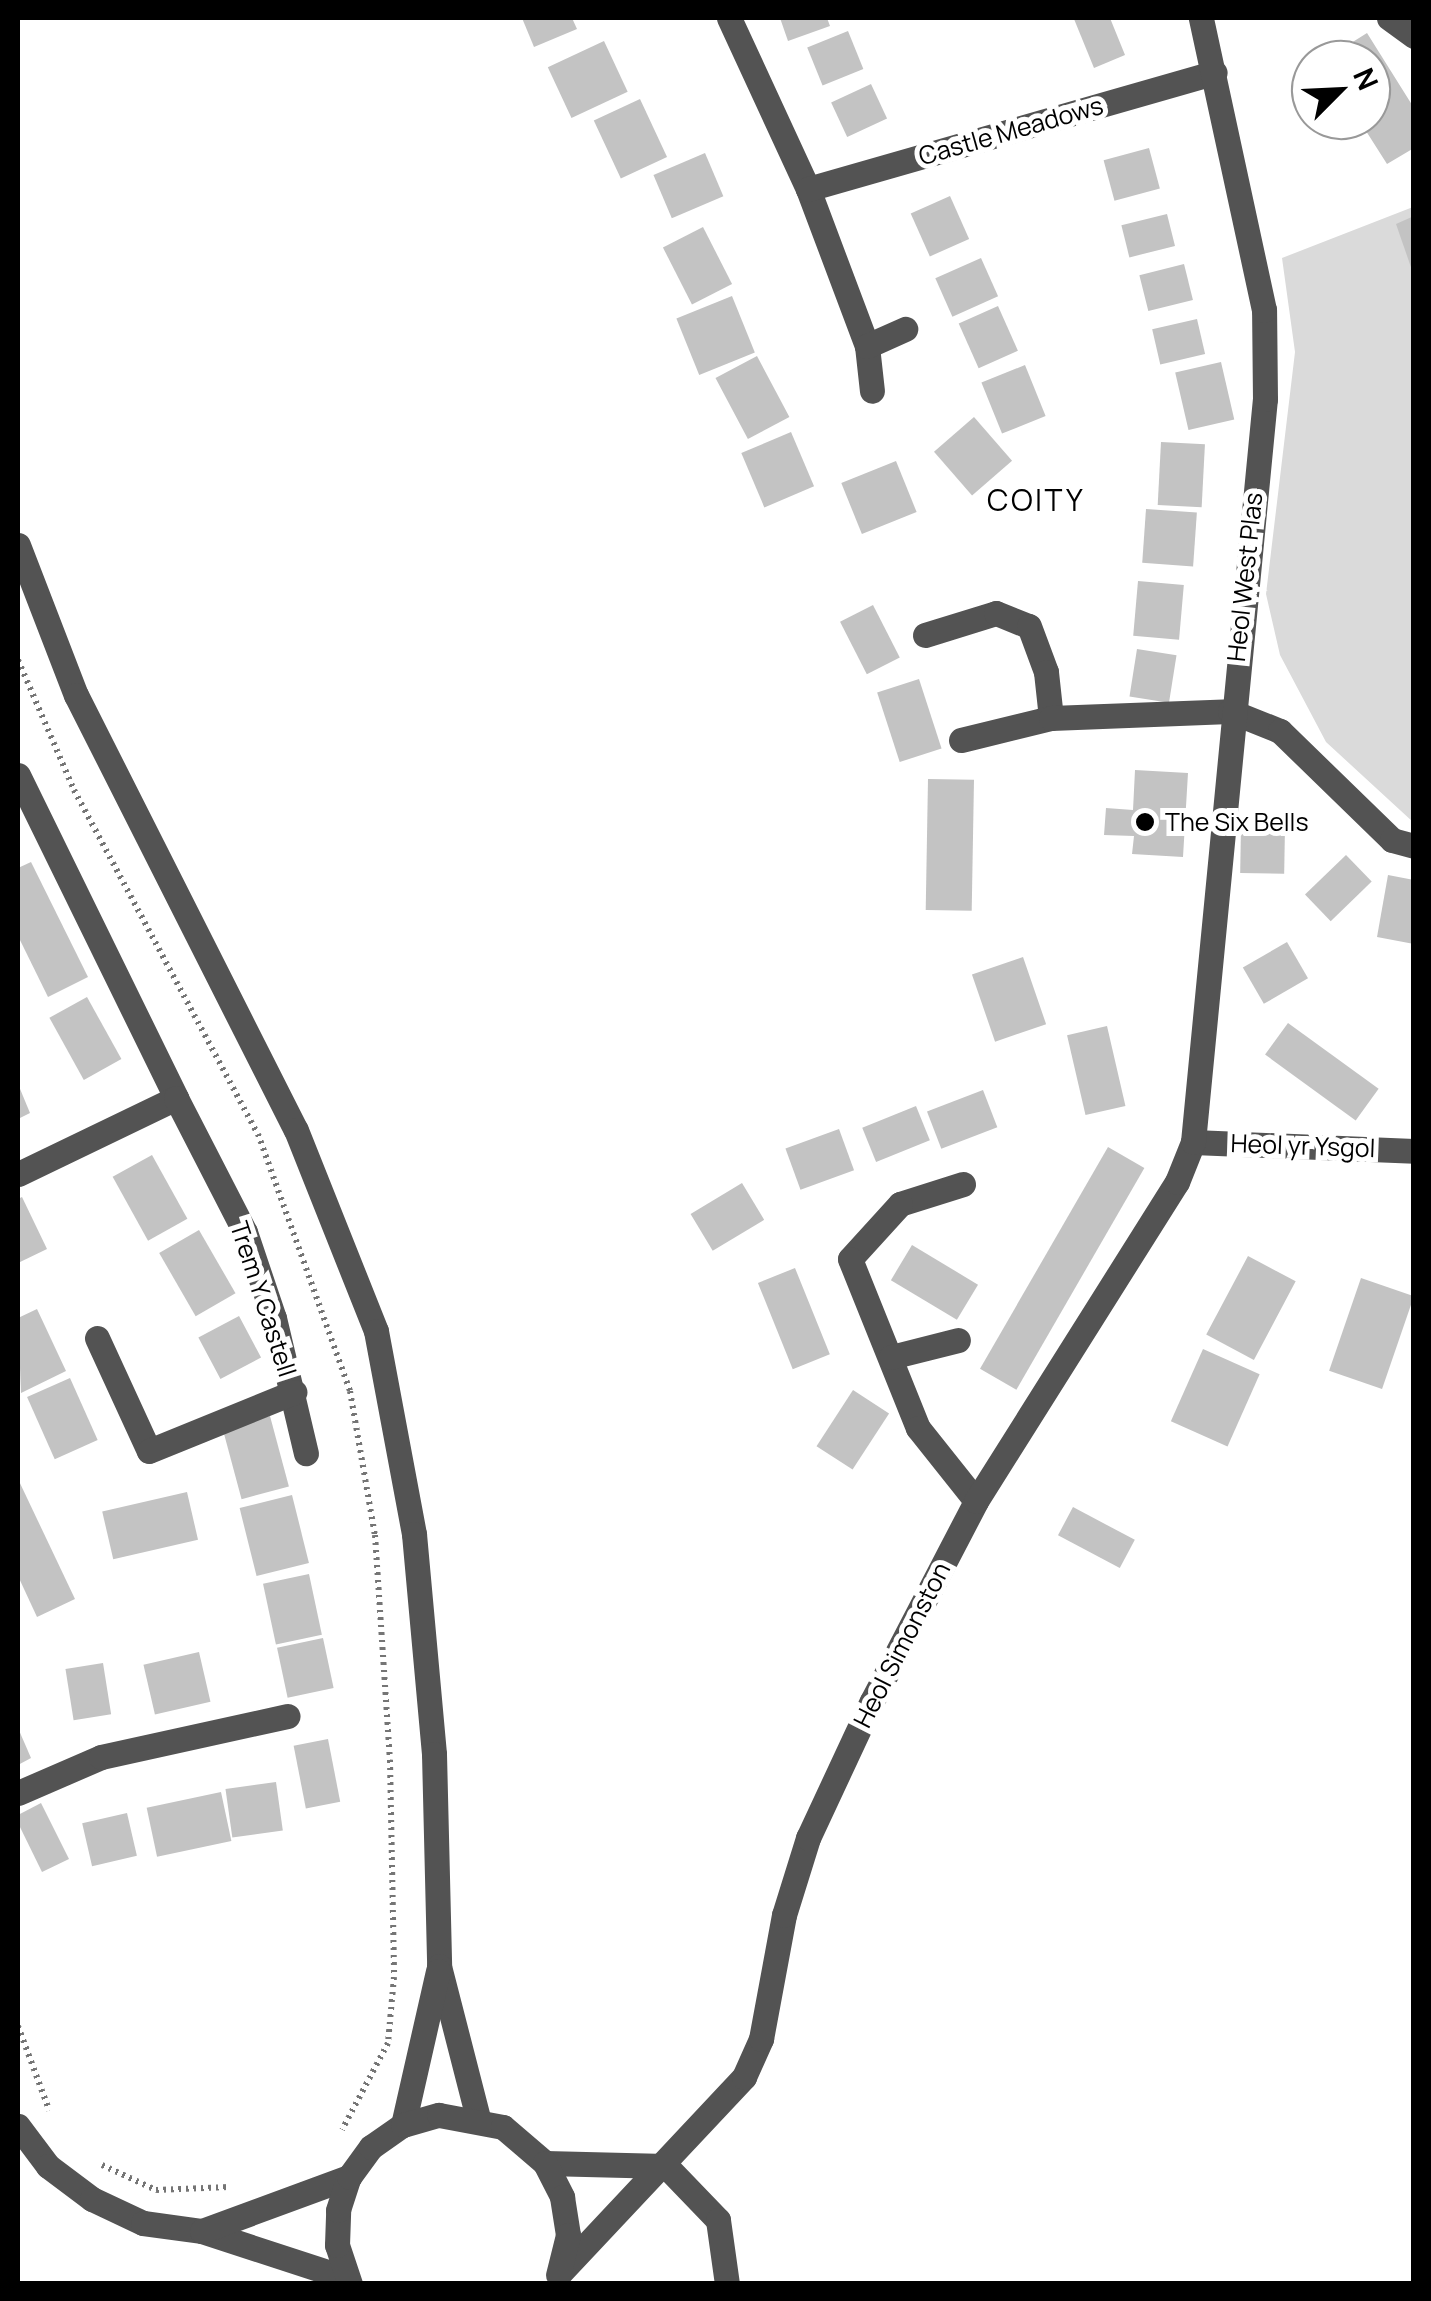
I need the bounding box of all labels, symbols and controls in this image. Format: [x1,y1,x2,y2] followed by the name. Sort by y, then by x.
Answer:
[1291,40,1391,140] north arrow
[1345,62,1388,96] text: N
[915,90,1107,172] street label: Castle Meadows
[987,482,1085,518] district label: COITY
[1221,491,1269,663] street label: Heol West Plas
[1165,807,1309,837] place label: The Six Bells
[1134,811,1156,833] marker: The Six Bells
[1230,1128,1376,1164] street label: Heol yr Ysgol
[224,1217,302,1381] street label: Trem Y Castell
[847,1557,957,1733] street label: Heol Simonston

